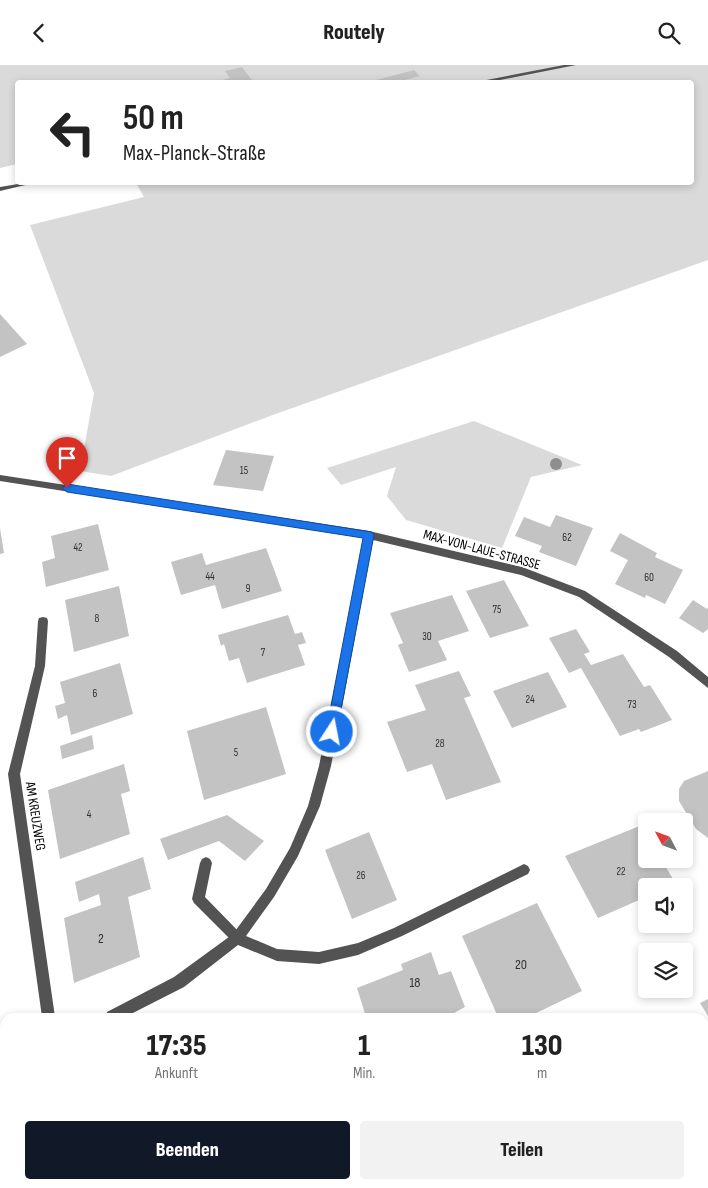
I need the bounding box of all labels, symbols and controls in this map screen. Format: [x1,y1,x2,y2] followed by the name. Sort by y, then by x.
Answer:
[25,19,53,47] icon: back
[323,19,385,46] text: Routely
[655,19,683,47] icon: search
[123,97,184,140] text: 50 m
[40,100,105,165] icon: left
[123,140,266,167] text: Max-Planck-Straße
[46,437,88,488] pin
[53,444,81,472] icon: arrive
[240,464,248,477] house number: 15
[421,526,543,573] street label: MAX-VON-LAUE-STRASSE
[562,531,572,544] house number: 62
[73,541,83,554] house number: 42
[205,570,215,583] house number: 44
[644,571,654,584] house number: 60
[246,582,251,595] house number: 9
[493,603,501,616] house number: 75
[95,612,100,625] house number: 8
[422,630,432,643] house number: 30
[261,646,266,659] house number: 7
[93,687,98,700] house number: 6
[525,693,535,706] house number: 24
[627,698,637,711] house number: 73
[305,705,357,757] position arrow
[435,737,445,750] house number: 28
[234,746,238,759] house number: 5
[22,779,49,852] street label: AM KREUZWEG
[87,808,92,821] house number: 4
[638,813,692,867] north arrow
[638,813,693,998] map controls
[616,865,626,878] house number: 22
[356,869,366,882] house number: 26
[638,878,693,933] button: sound
[98,930,104,947] house number: 2
[638,943,693,998] button: layers
[515,956,527,973] house number: 20
[409,974,421,991] house number: 18
[146,1028,207,1064] text: 17:35
[358,1028,370,1064] text: 1
[522,1028,563,1064] text: 130
[155,1064,198,1083] text: Ankunft
[353,1064,375,1083] text: Min.
[537,1064,547,1083] text: m
[25,1121,350,1179] button: Beenden
[360,1121,684,1179] button: Teilen

